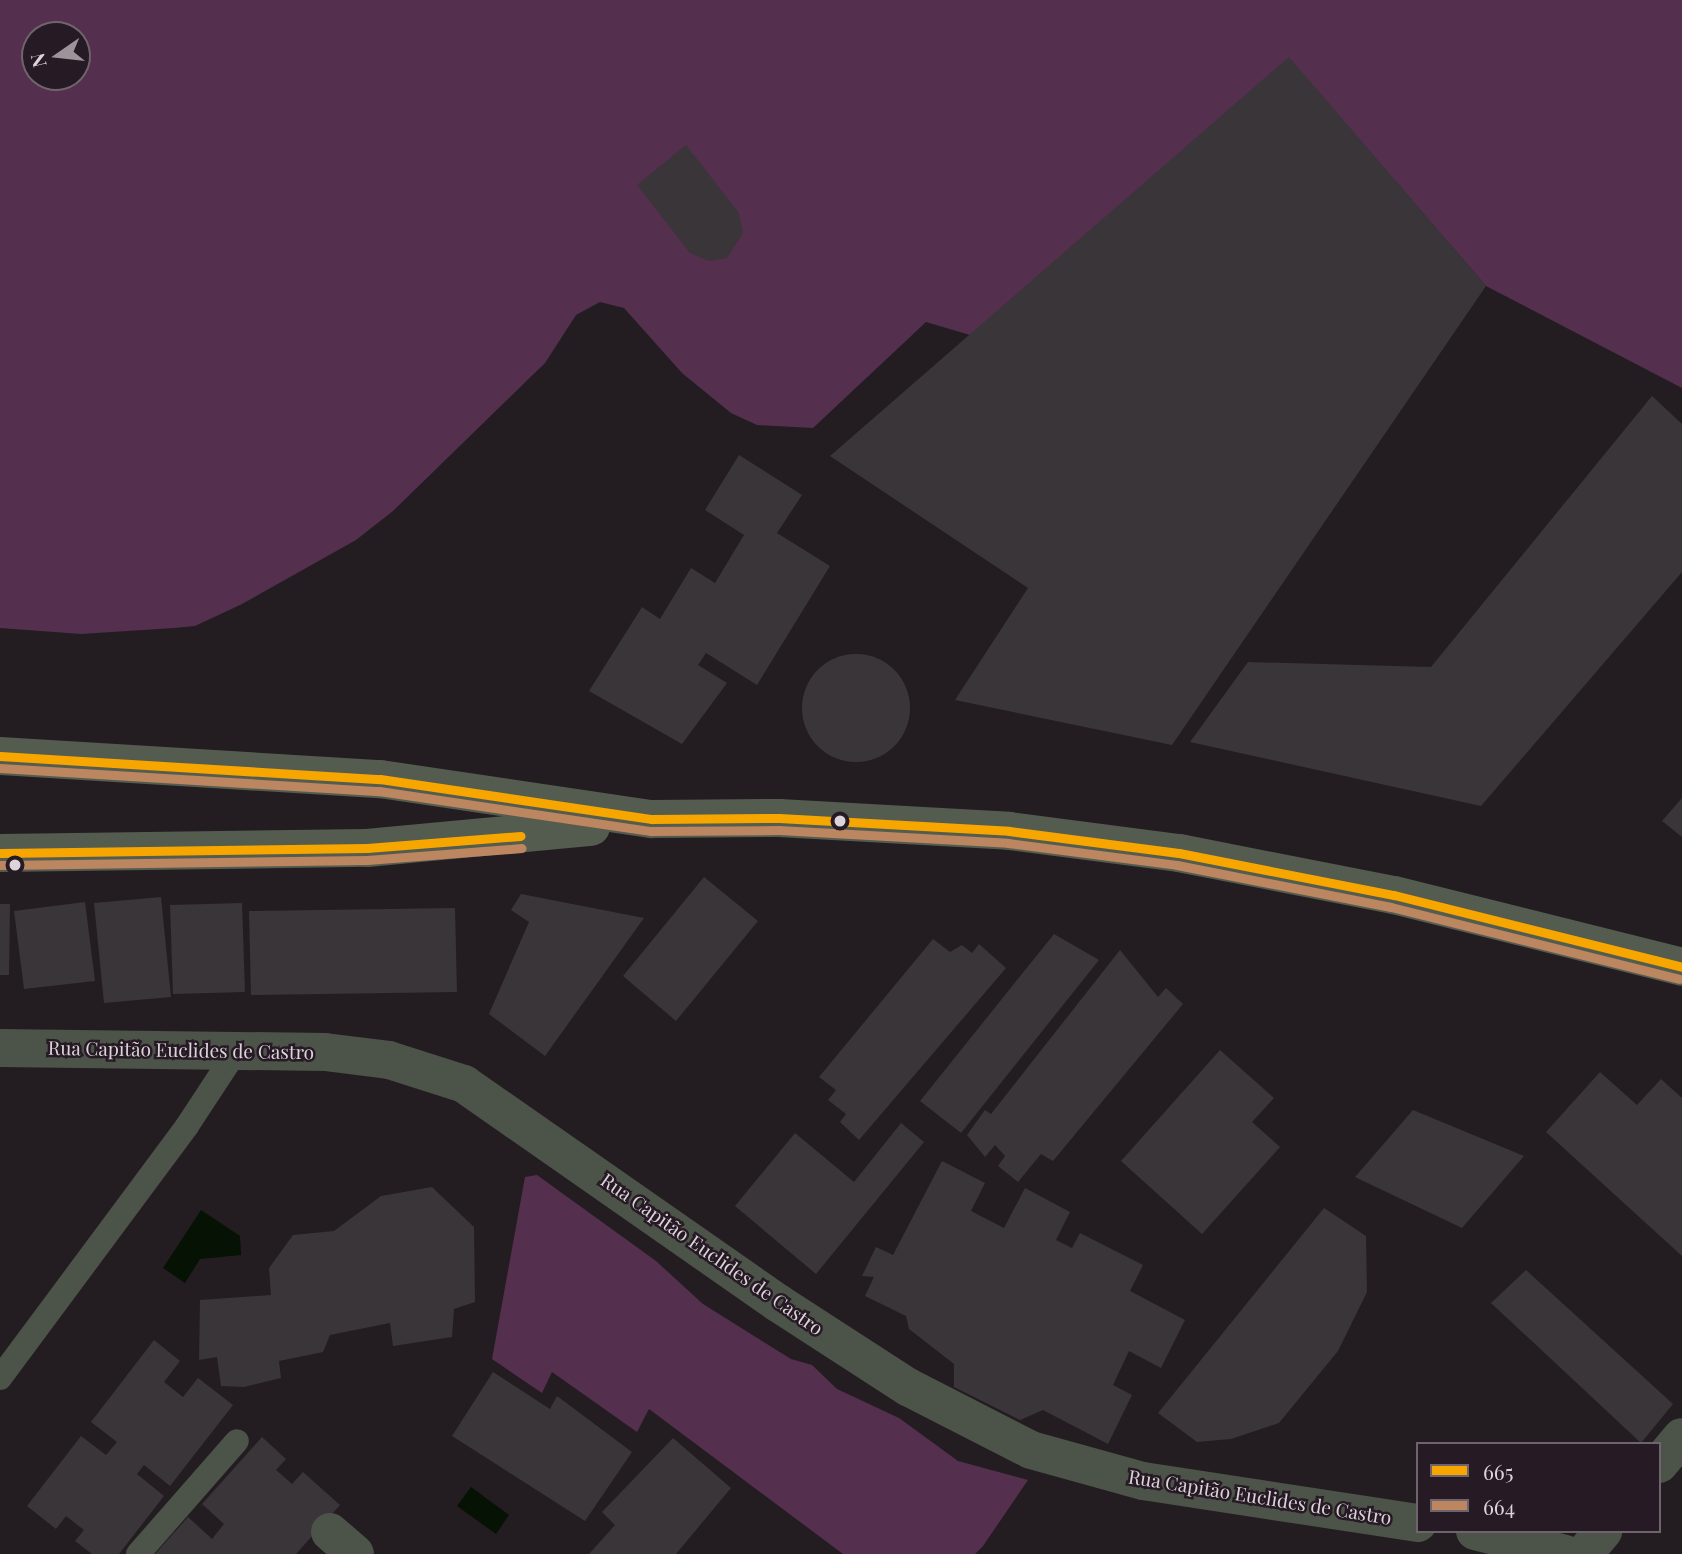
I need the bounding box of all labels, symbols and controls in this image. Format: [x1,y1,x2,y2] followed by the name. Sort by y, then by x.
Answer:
[21,21,91,91] north arrow
[23,51,52,70] text: N
[833,814,847,828] unlabelled marker
[8,858,22,872] unlabelled marker
[48,1036,314,1064] street label: Rua Capitão Euclides de Castro
[596,1168,828,1340] street label: Rua Capitão Euclides de Castro
[1416,1442,1661,1533] legend
[1483,1457,1513,1485] text: 665
[1127,1465,1393,1529] street label: Rua Capitão Euclides de Castro
[1483,1492,1515,1520] text: 664

